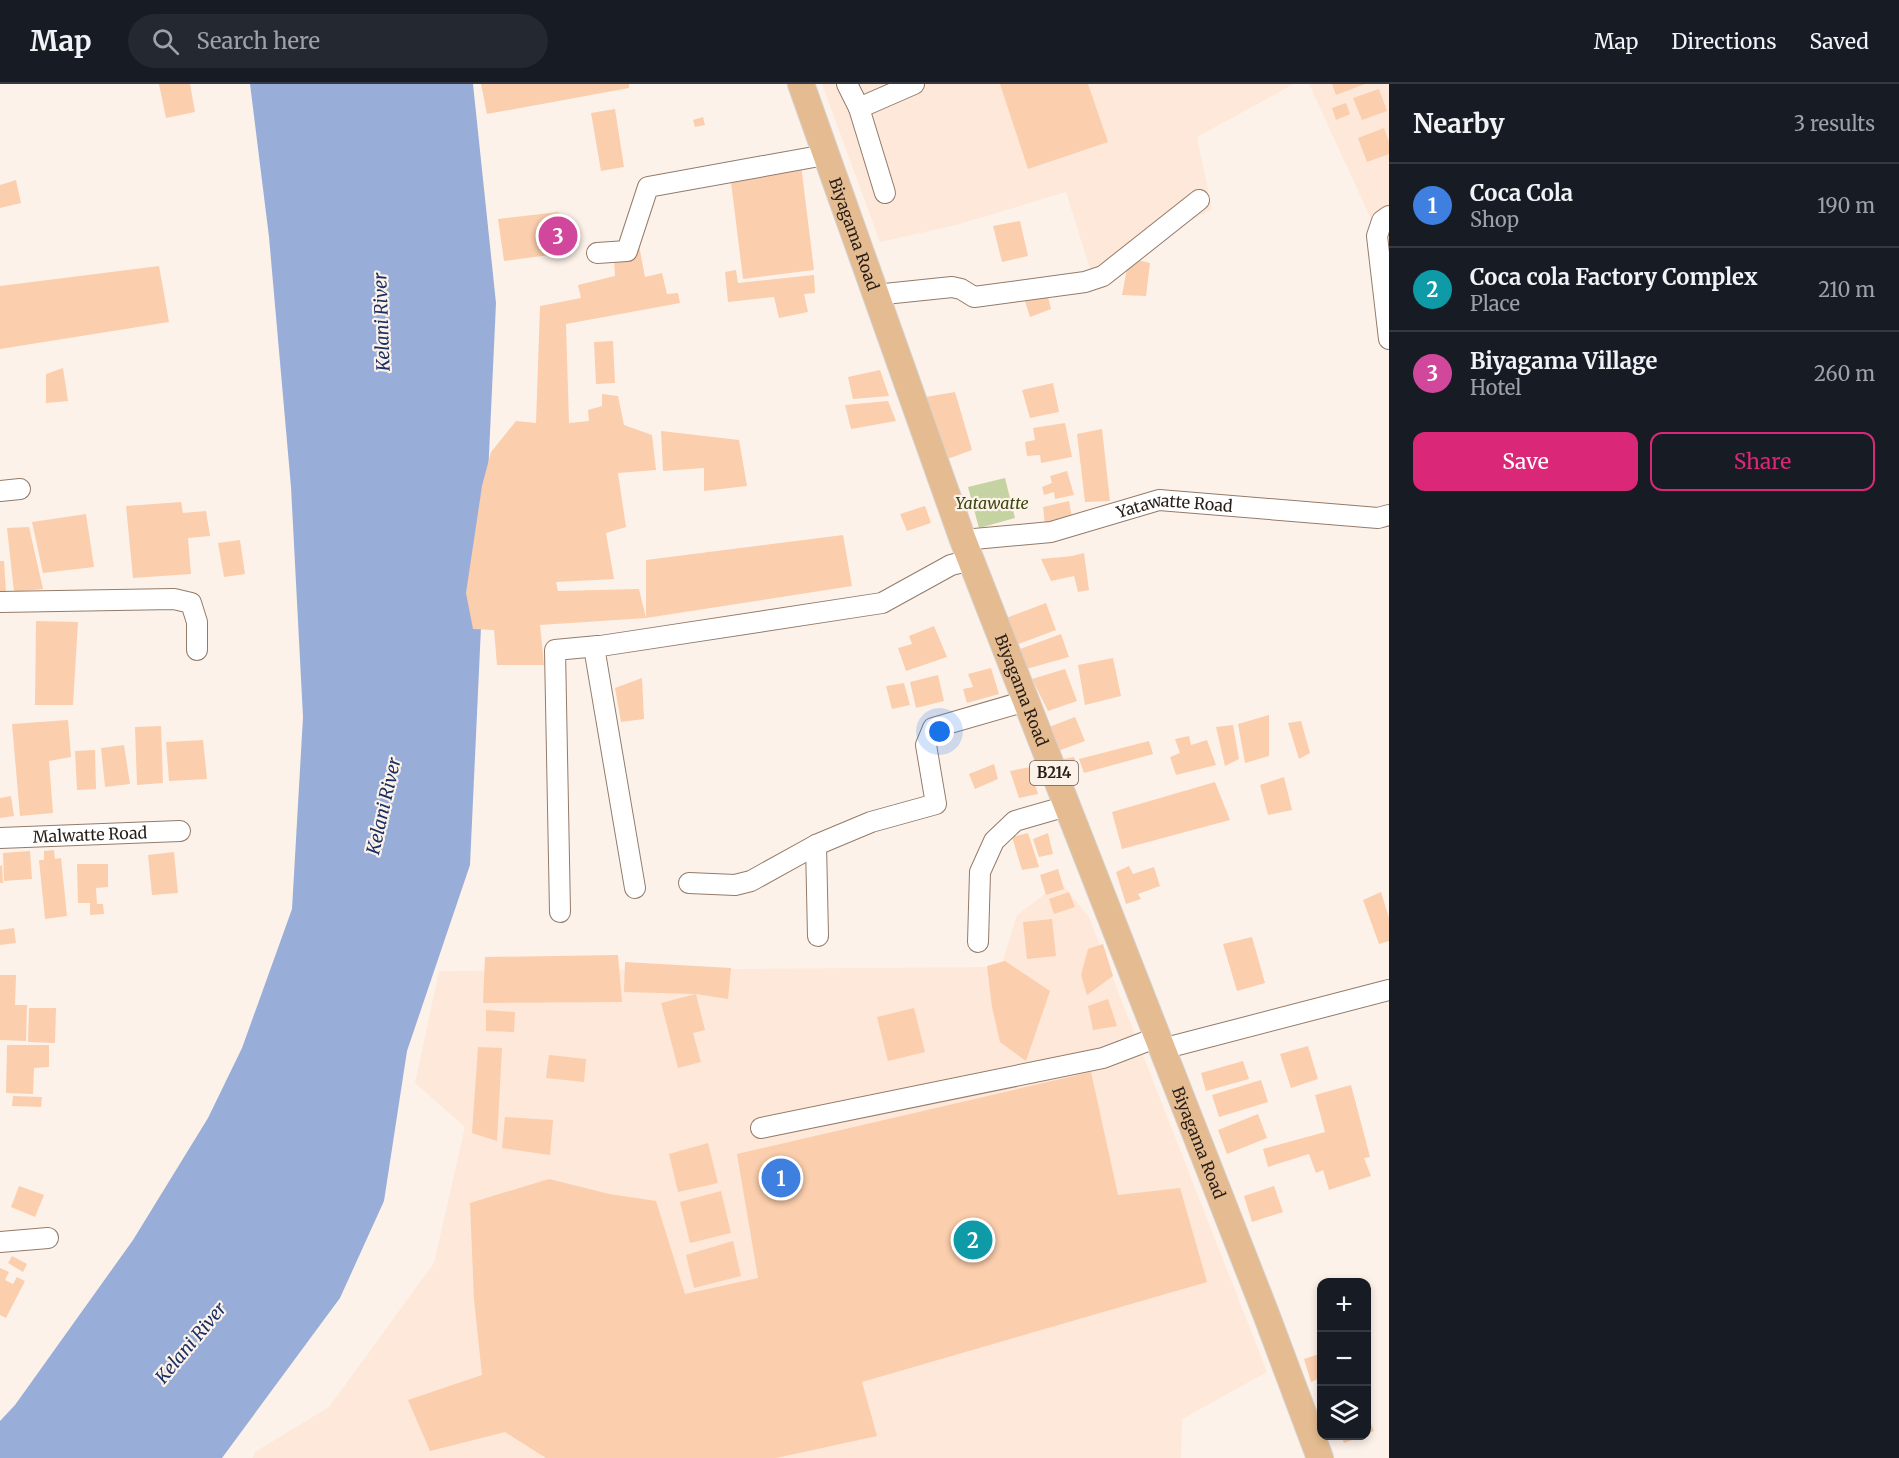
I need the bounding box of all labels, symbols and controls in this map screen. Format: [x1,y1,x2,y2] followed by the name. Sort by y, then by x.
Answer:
[128,14,548,68] search box
[30,23,92,59] text: Map
[149,25,182,58] icon: search
[197,27,320,55] text: Search here
[1594,28,1638,55] text: Map
[1671,28,1776,55] text: Directions
[1809,28,1869,55] text: Saved
[1413,107,1505,140] text: Nearby
[1794,111,1875,136] text: 3 results
[825,175,884,293] street label: Biyagama Road
[1470,179,1573,207] text: Coca Cola
[1428,193,1437,218] text: 1
[1817,193,1875,218] text: 190 m
[1470,207,1519,232] text: Shop
[538,214,578,258] pin: 3
[1470,263,1757,291] text: Coca cola Factory Complex
[368,272,395,373] water label: Kelani River
[1427,277,1438,302] text: 2
[1818,277,1875,302] text: 210 m
[1470,291,1520,316] text: Place
[1470,347,1657,375] text: Biyagama Village
[1427,361,1438,386] text: 3
[1814,361,1875,386] text: 260 m
[1470,375,1521,400] text: Hotel
[1413,432,1638,491] button: Save
[1650,432,1875,491] button: Share
[1113,490,1234,522] street label: Yatawatte Road
[955,493,1029,513] park label: Yatawatte
[991,631,1053,749] street label: Biyagama Road
[925,717,954,746] your location
[361,755,406,858] water label: Kelani River
[1030,761,1078,785] road number: B214
[32,822,148,847] street label: Malwatte Road
[1168,1084,1230,1202] street label: Biyagama Road
[762,1156,800,1200] pin: 1
[954,1218,992,1262] pin: 2
[1317,1278,1371,1440] map controls
[1317,1278,1371,1332] button: +
[149,1297,232,1389] water label: Kelani River
[1317,1332,1371,1386] button: −
[1317,1386,1371,1440] button: layers

